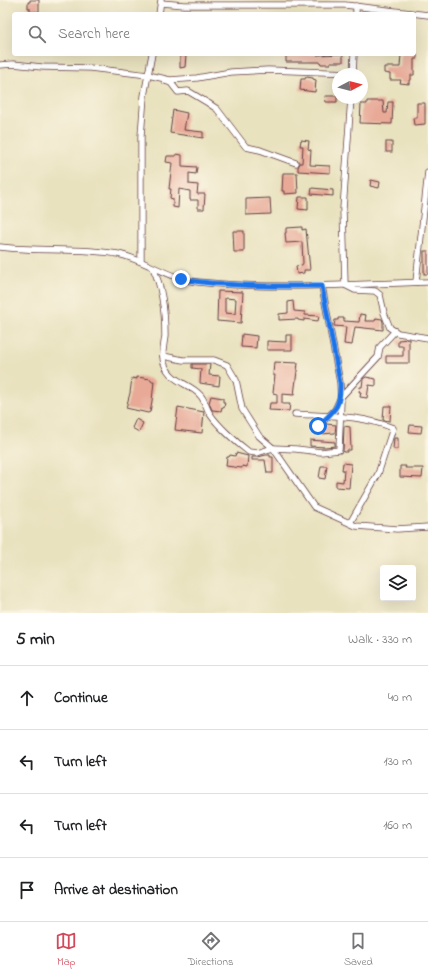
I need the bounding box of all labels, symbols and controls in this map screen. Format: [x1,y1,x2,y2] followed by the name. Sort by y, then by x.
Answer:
[12,12,416,56] search box
[26,23,48,45] icon: search
[58,23,130,45] text: Search here
[332,68,368,104] north arrow
[172,270,190,288] route end
[309,417,327,435] route start
[380,565,416,601] map controls
[380,565,416,601] button: layers
[16,627,55,652] text: 5 min
[348,630,412,649] text: Walk · 330 m
[16,687,38,709] icon: ahead
[54,687,108,709] text: Continue
[388,688,412,707] text: 40 m
[16,751,38,773] icon: left
[54,751,107,773] text: Turn left
[384,752,412,771] text: 130 m
[16,815,38,837] icon: left
[54,815,107,837] text: Turn left
[383,816,412,835] text: 160 m
[16,879,38,901] icon: arrive
[54,879,178,901] text: Arrive at destination
[55,930,77,970] tab: Map
[188,930,234,970] tab: Directions
[344,930,373,970] tab: Saved

